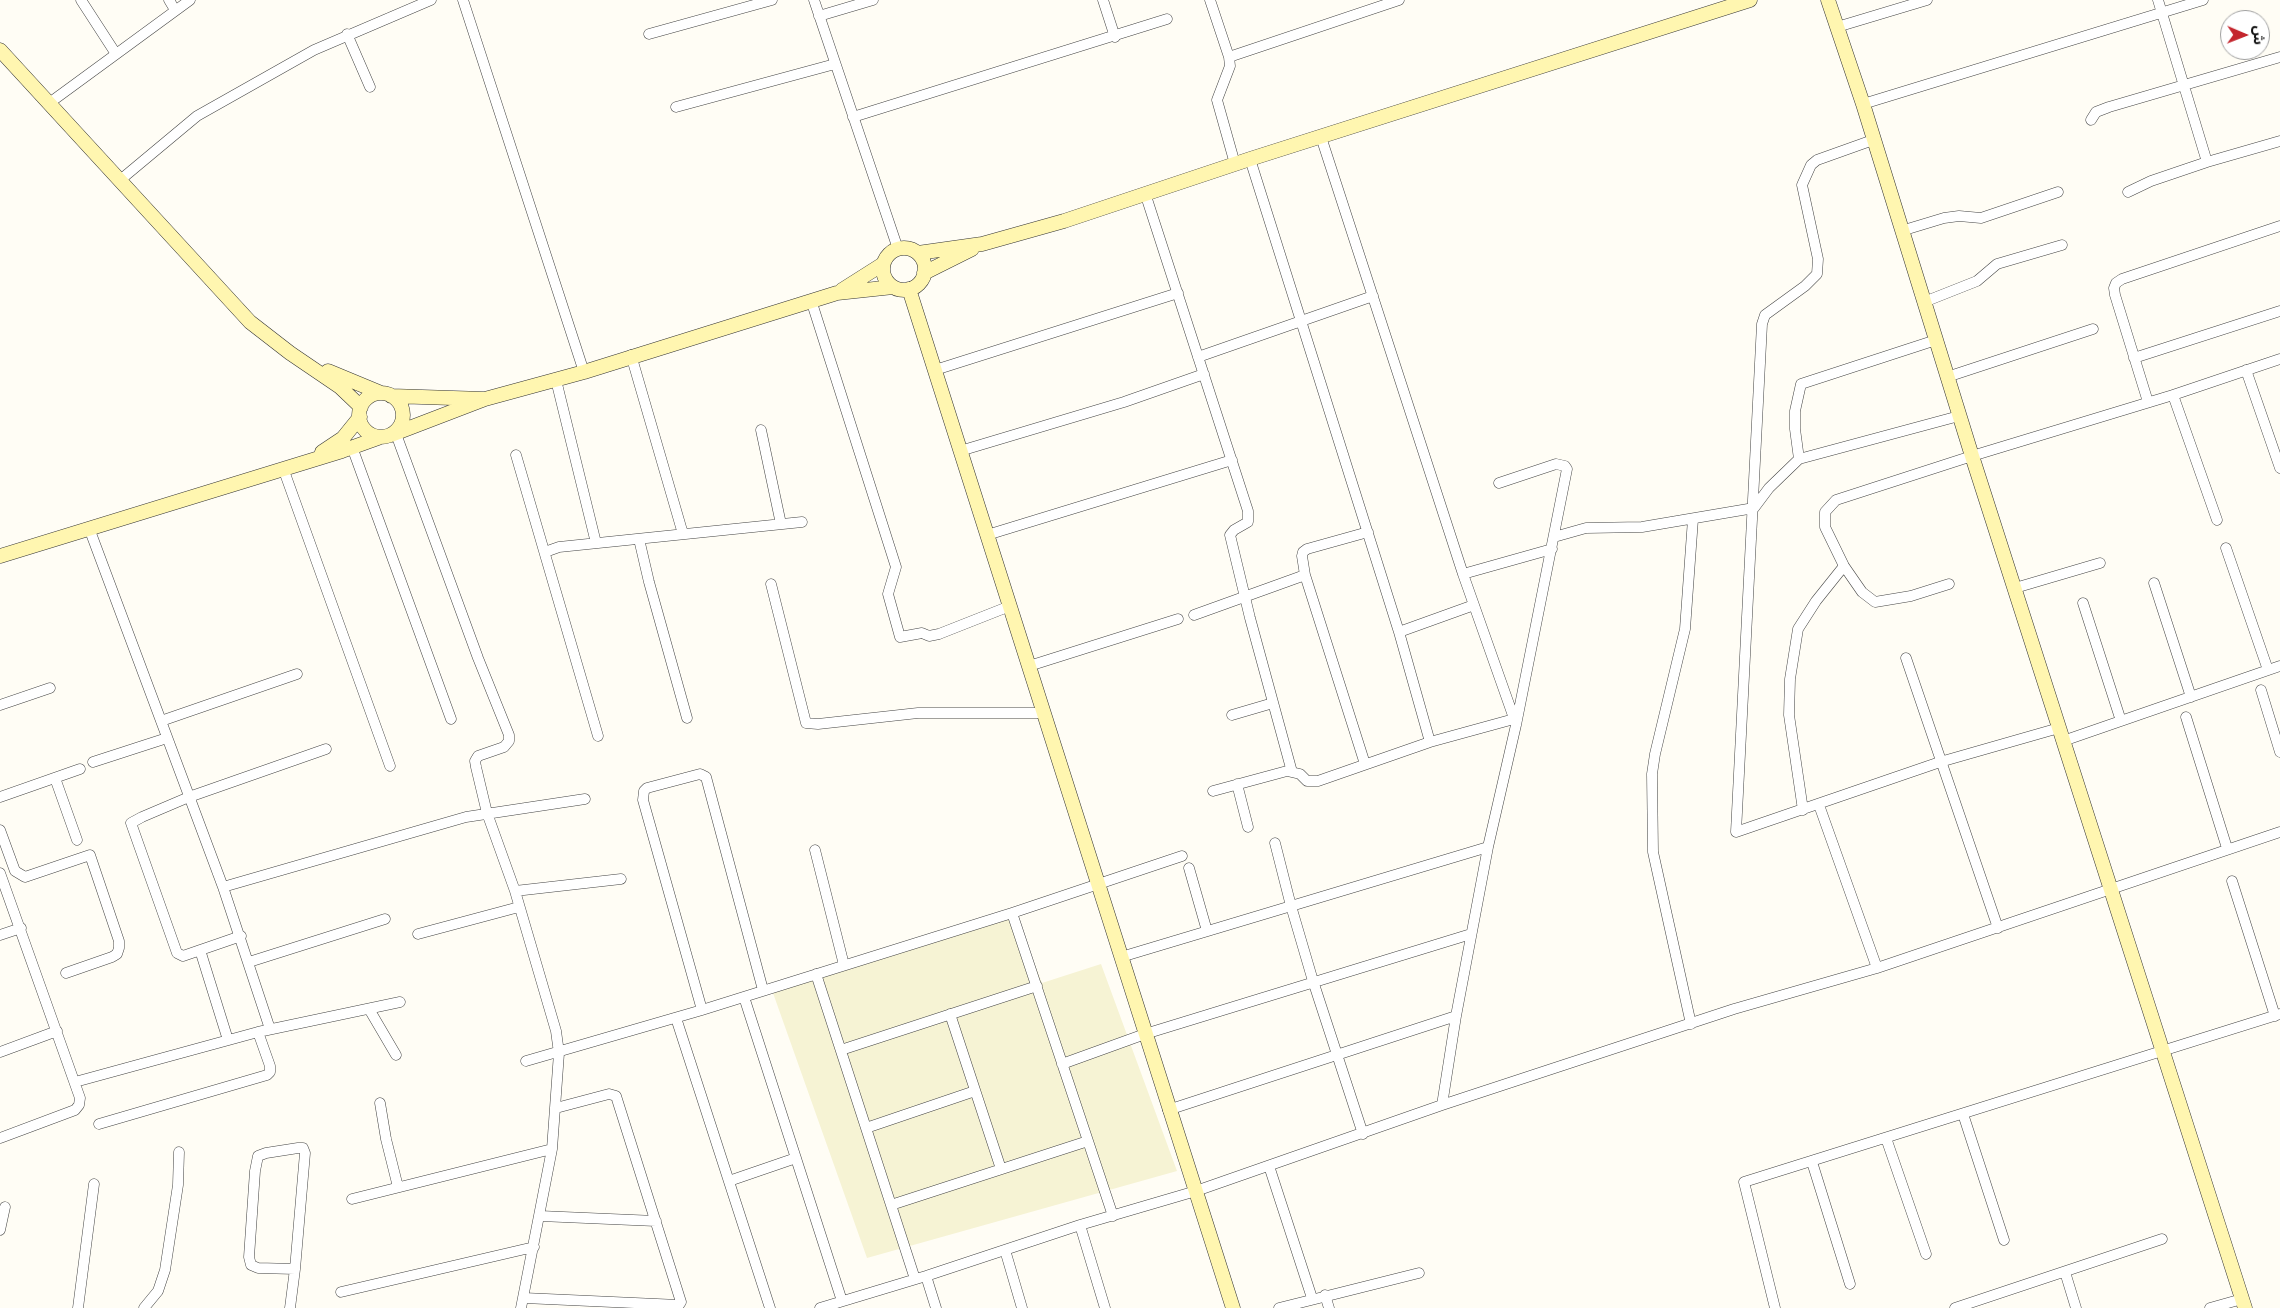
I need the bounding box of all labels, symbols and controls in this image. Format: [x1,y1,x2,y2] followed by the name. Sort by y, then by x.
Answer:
[2220,10,2270,60] north arrow
[2250,25,2269,45] text: ش

